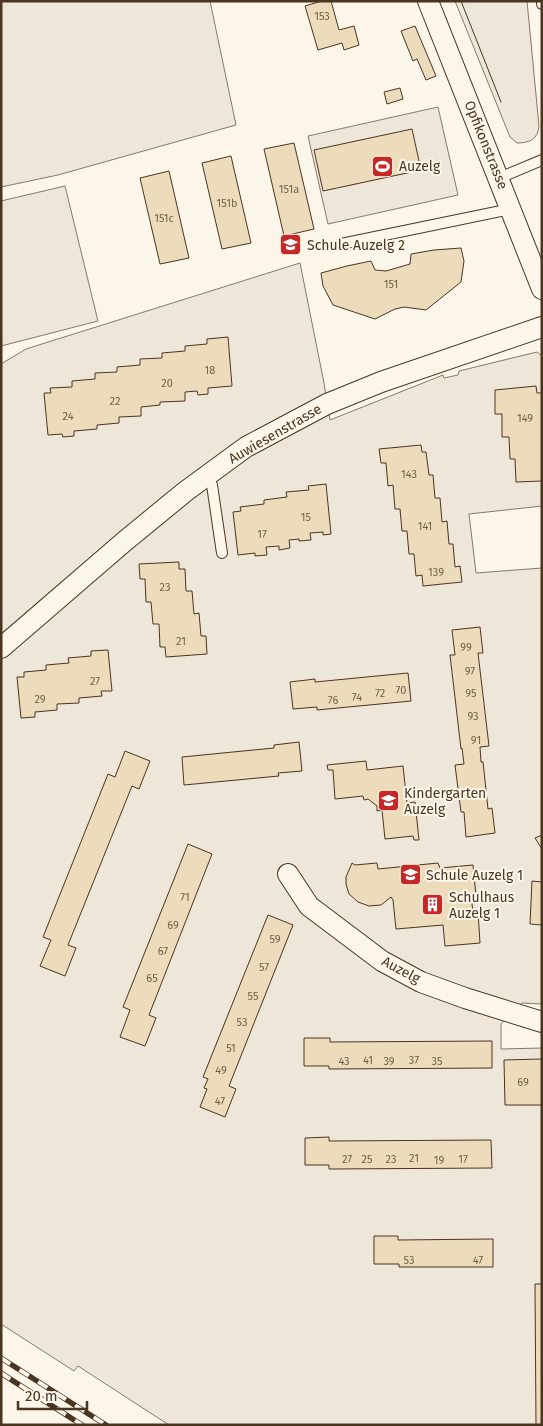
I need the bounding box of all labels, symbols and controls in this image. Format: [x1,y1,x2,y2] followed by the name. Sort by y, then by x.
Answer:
[314,10,330,23] house number: 153
[461,98,511,192] street label: Opfikonstrasse
[371,154,395,178] sports icon: Auzelg
[399,158,441,175] place label: Auzelg
[279,183,299,196] house number: 151a
[216,197,238,210] house number: 151b
[154,212,174,225] house number: 151c
[279,233,303,257] school or university icon: Schule Auzelg 2
[307,237,405,254] place label: Schule Auzelg 2
[384,278,398,291] house number: 151
[205,364,215,377] house number: 18
[161,377,173,390] house number: 20
[110,395,120,408] house number: 22
[225,400,325,468] street label: Auwiesenstrasse
[63,410,74,423] house number: 24
[517,412,533,425] house number: 149
[401,468,417,481] house number: 143
[301,511,312,524] house number: 15
[418,520,432,533] house number: 141
[257,528,267,541] house number: 17
[428,566,444,579] house number: 139
[160,581,170,594] house number: 23
[176,635,186,648] house number: 21
[460,641,472,654] house number: 99
[465,665,475,678] house number: 97
[90,675,100,688] house number: 27
[396,684,406,697] house number: 70
[375,687,385,700] house number: 72
[465,687,477,700] house number: 95
[352,691,362,704] house number: 74
[34,693,46,706] house number: 29
[328,694,338,707] house number: 76
[467,710,479,723] house number: 93
[471,734,481,747] house number: 91
[404,785,486,818] place label: Kindergarten Auzelg
[376,789,400,813] school or university icon: Kindergarten Auzelg
[398,863,422,887] school or university icon: Schule Auzelg 1
[426,867,523,884] place label: Schule Auzelg 1
[449,889,515,922] place label: Schulhaus Auzelg 1
[180,891,190,904] house number: 71
[421,893,445,917] building icon: Schulhaus Auzelg 1
[167,919,179,932] house number: 69
[269,933,281,946] house number: 59
[158,945,168,958] house number: 67
[379,953,424,988] street label: Auzelg
[259,961,269,974] house number: 57
[146,972,158,985] house number: 65
[248,990,259,1003] house number: 55
[237,1016,247,1029] house number: 53
[226,1042,236,1055] house number: 51
[363,1054,373,1067] house number: 41
[409,1054,419,1067] house number: 37
[338,1055,350,1068] house number: 43
[383,1055,395,1068] house number: 39
[432,1055,443,1068] house number: 35
[215,1064,227,1077] house number: 49
[517,1076,529,1089] house number: 69
[215,1095,225,1108] house number: 47
[409,1152,419,1165] house number: 21
[342,1153,352,1166] house number: 27
[362,1153,373,1166] house number: 25
[386,1153,396,1166] house number: 23
[458,1153,468,1166] house number: 17
[434,1154,444,1167] house number: 19
[404,1254,414,1267] house number: 53
[473,1254,483,1267] house number: 47
[18,1378,86,1410] scale bar
[25,1387,58,1405] text: 20 m

